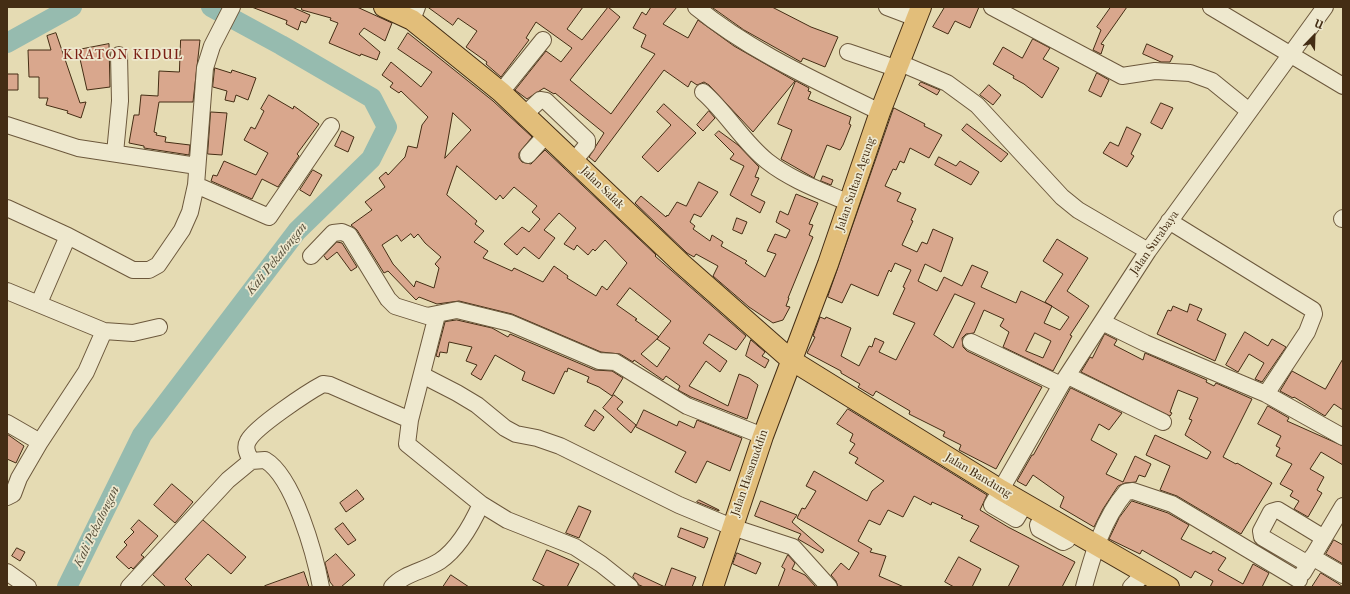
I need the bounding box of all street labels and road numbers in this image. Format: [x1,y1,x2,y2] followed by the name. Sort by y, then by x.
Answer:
[833,135,879,233] street label: Jalan Sultan Agung
[577,164,627,212] street label: Jalan Salak
[1128,208,1182,278] street label: Jalan Surabaya
[728,428,772,518] street label: Jalan Hasanuddin
[942,450,1014,502] street label: Jalan Bandung

